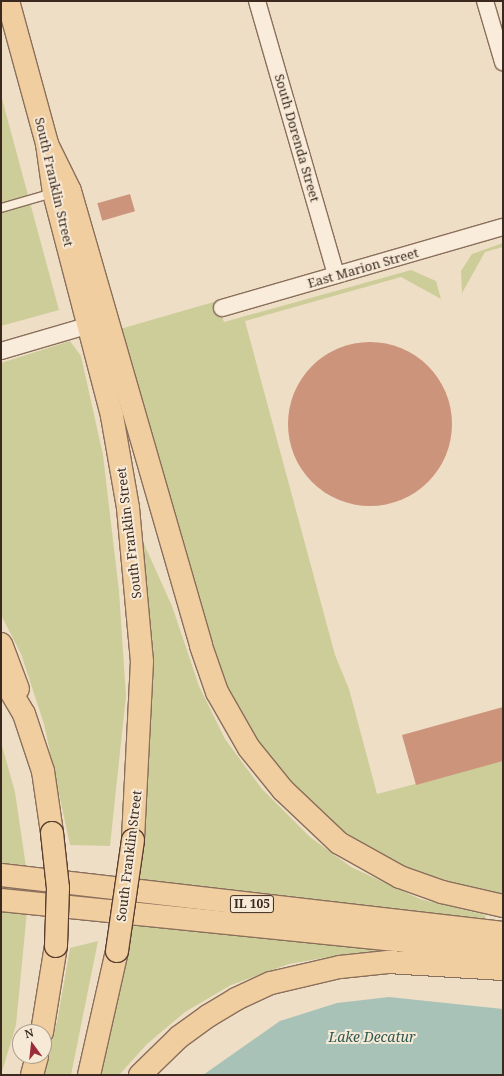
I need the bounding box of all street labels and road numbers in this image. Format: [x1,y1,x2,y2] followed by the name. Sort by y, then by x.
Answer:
[271,72,323,204] street label: South Dorenda Street
[32,116,76,248] street label: South Franklin Street
[306,245,420,291] street label: East Marion Street
[113,466,145,600] street label: South Franklin Street
[113,789,145,923] street label: South Franklin Street
[229,894,275,914] road number: IL 105

